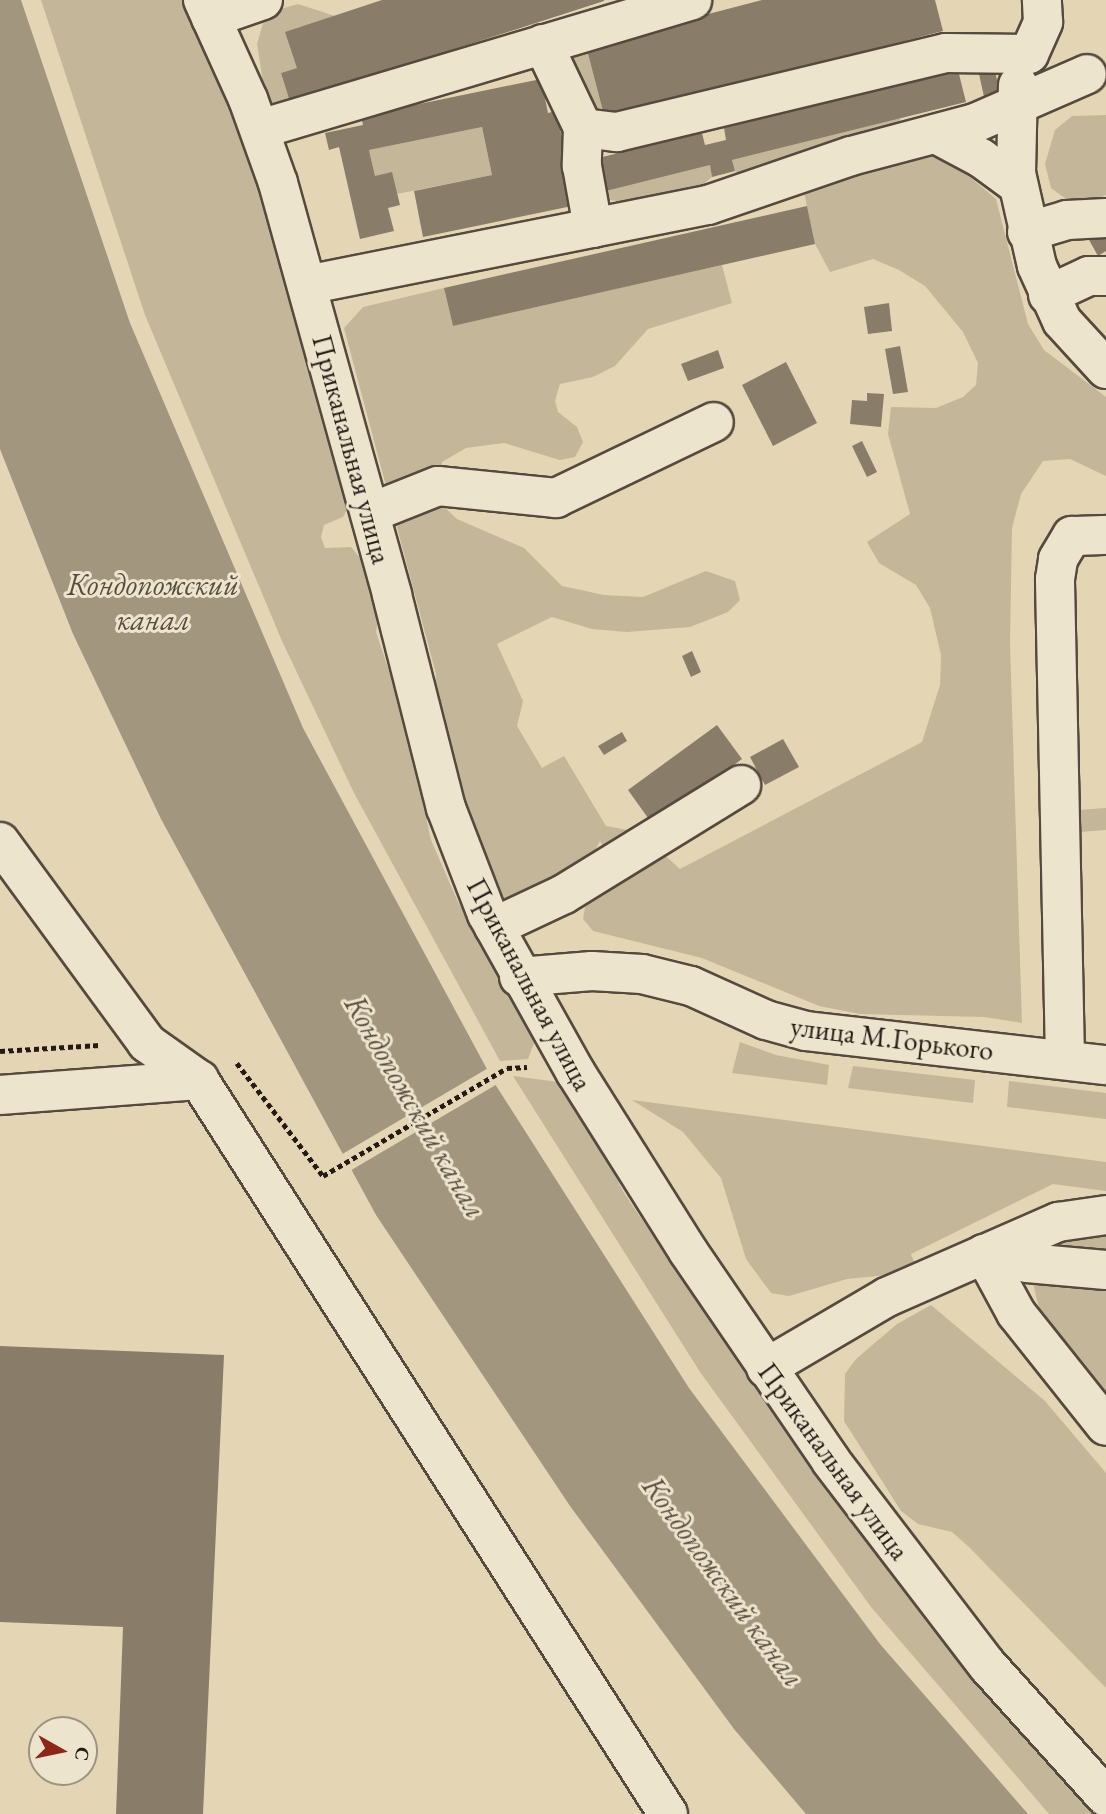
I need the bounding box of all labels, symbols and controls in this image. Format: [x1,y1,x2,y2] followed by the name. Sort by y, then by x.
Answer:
[305,331,399,567] street label: Приканальная улица
[67,567,239,638] water label: Кондопожский канал
[460,872,600,1096] street label: Приканальная улица
[337,989,493,1225] water label: Кондопожский канал
[789,1009,995,1067] street label: улица М.Горького
[751,1356,917,1566] street label: Приканальная улица
[635,1470,811,1694] water label: Кондопожский канал
[28,1716,98,1786] north arrow
[69,1745,96,1763] text: С

